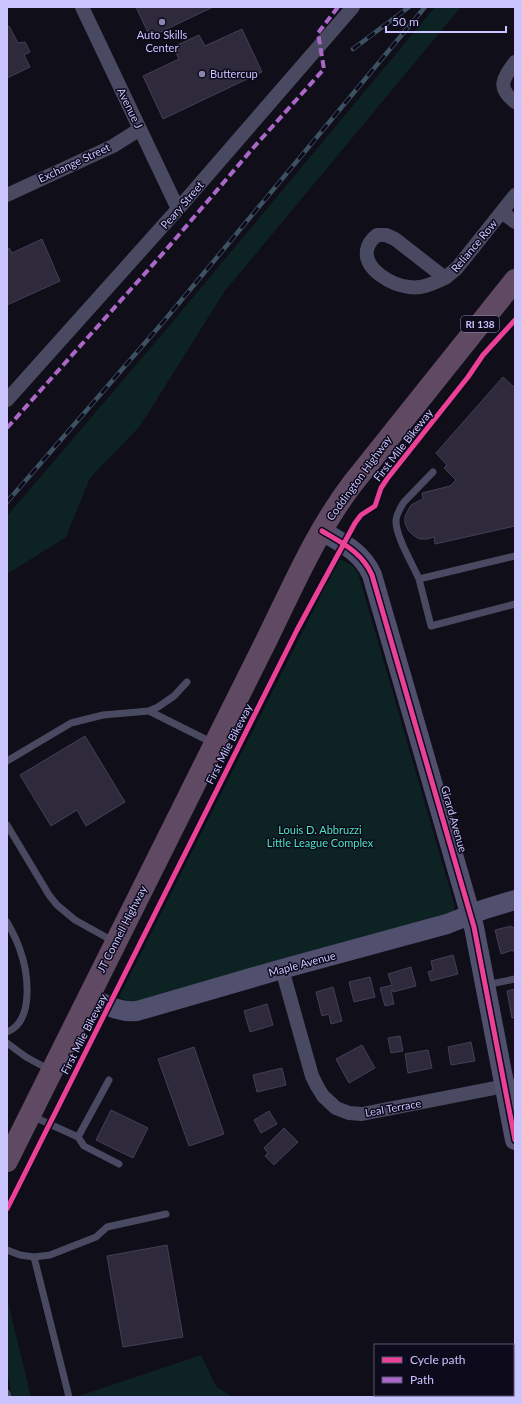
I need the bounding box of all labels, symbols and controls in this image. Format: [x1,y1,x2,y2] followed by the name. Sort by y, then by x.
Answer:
[386,8,506,34] scale bar
[392,14,419,29] text: 50 m
[157,17,167,27] marker: Auto Skills Center
[137,28,187,54] place label: Auto Skills Center
[210,67,258,80] place label: Buttercup
[197,69,207,79] marker: Buttercup
[115,85,146,130] street label: Avenue J
[36,140,112,185] street label: Exchange Street
[157,178,206,231] street label: Peary Street
[448,217,499,274] street label: Reliance Row
[461,316,499,332] road number: RI 138
[370,406,435,484] street label: First Mile Bikeway
[323,432,394,523] street label: Coddington Highway
[203,701,255,786] street label: First Mile Bikeway
[439,784,470,854] street label: Girard Avenue
[267,823,374,849] park label: Louis D. Abbruzzi Little League Complex
[94,883,149,974] street label: JT Connell Highway
[267,948,337,979] street label: Maple Avenue
[58,991,110,1076] street label: First Mile Bikeway
[364,1096,422,1119] street label: Leal Terrace
[374,1344,514,1396] legend
[410,1352,465,1367] text: Cycle path
[410,1372,434,1387] text: Path

